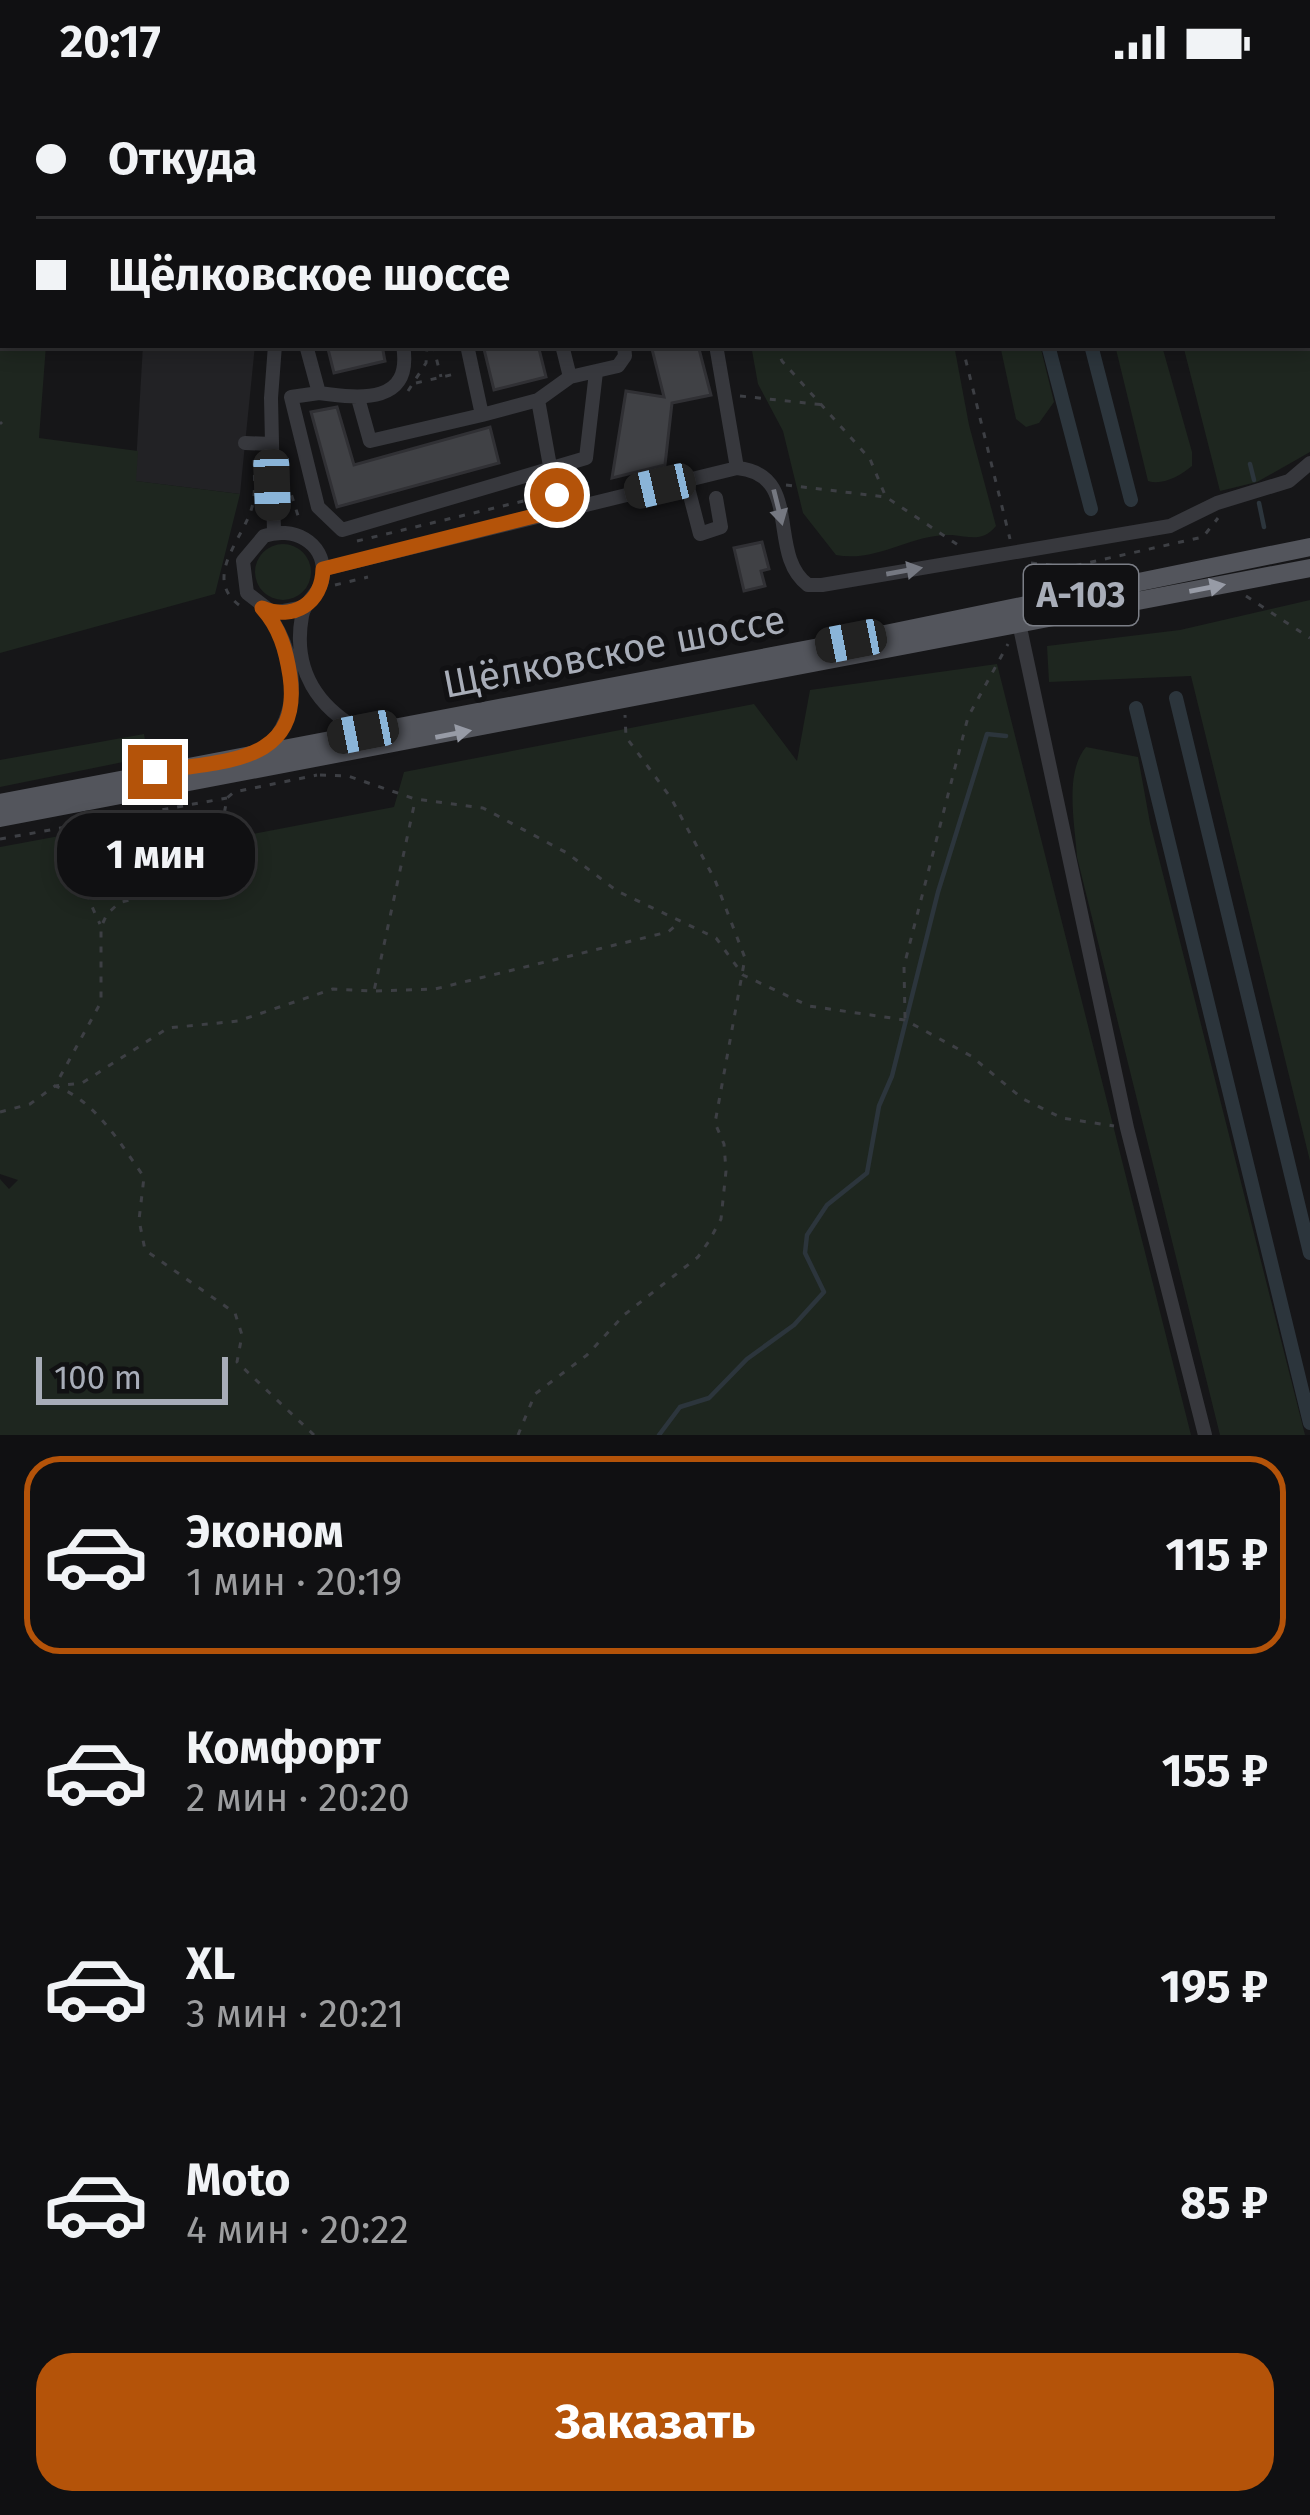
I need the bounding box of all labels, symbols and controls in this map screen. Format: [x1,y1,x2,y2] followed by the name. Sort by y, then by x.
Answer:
[60,15,161,69] text: 20:17
[108,132,257,186] text: Откуда
[108,248,510,302] text: Щёлковское шоссе
[253,448,291,522] car
[621,460,699,512] car
[530,468,584,522] route start
[770,489,789,526] one-way arrow
[886,561,923,580] one-way arrow
[1024,565,1138,625] road number: А-103
[1188,578,1226,596] one-way arrow
[439,596,789,708] street label: Щёлковское шоссе
[812,616,890,666] car
[324,707,402,757] car
[434,724,472,743] one-way arrow
[128,745,182,799] route end
[56,814,254,898] callout: 1 мин
[106,832,206,878] text: 1 мин
[36,1351,228,1404] scale bar
[54,1358,142,1398] text: 100 m
[42,1501,150,1609] icon: car
[186,1505,344,1559] text: Эконом
[1165,1528,1268,1582] text: 115 ₽
[186,1559,402,1605] text: 1 мин · 20:19
[42,1717,150,1825] icon: car
[186,1721,381,1775] text: Комфорт
[1162,1744,1268,1798] text: 155 ₽
[186,1775,410,1821] text: 2 мин · 20:20
[42,1933,150,2041] icon: car
[186,1937,235,1991] text: XL
[1160,1960,1268,2014] text: 195 ₽
[186,1991,404,2037] text: 3 мин · 20:21
[42,2149,150,2257] icon: car
[186,2153,291,2207] text: Moto
[1180,2176,1268,2230] text: 85 ₽
[186,2207,409,2253] text: 4 мин · 20:22
[36,2353,1274,2491] button: Заказать

